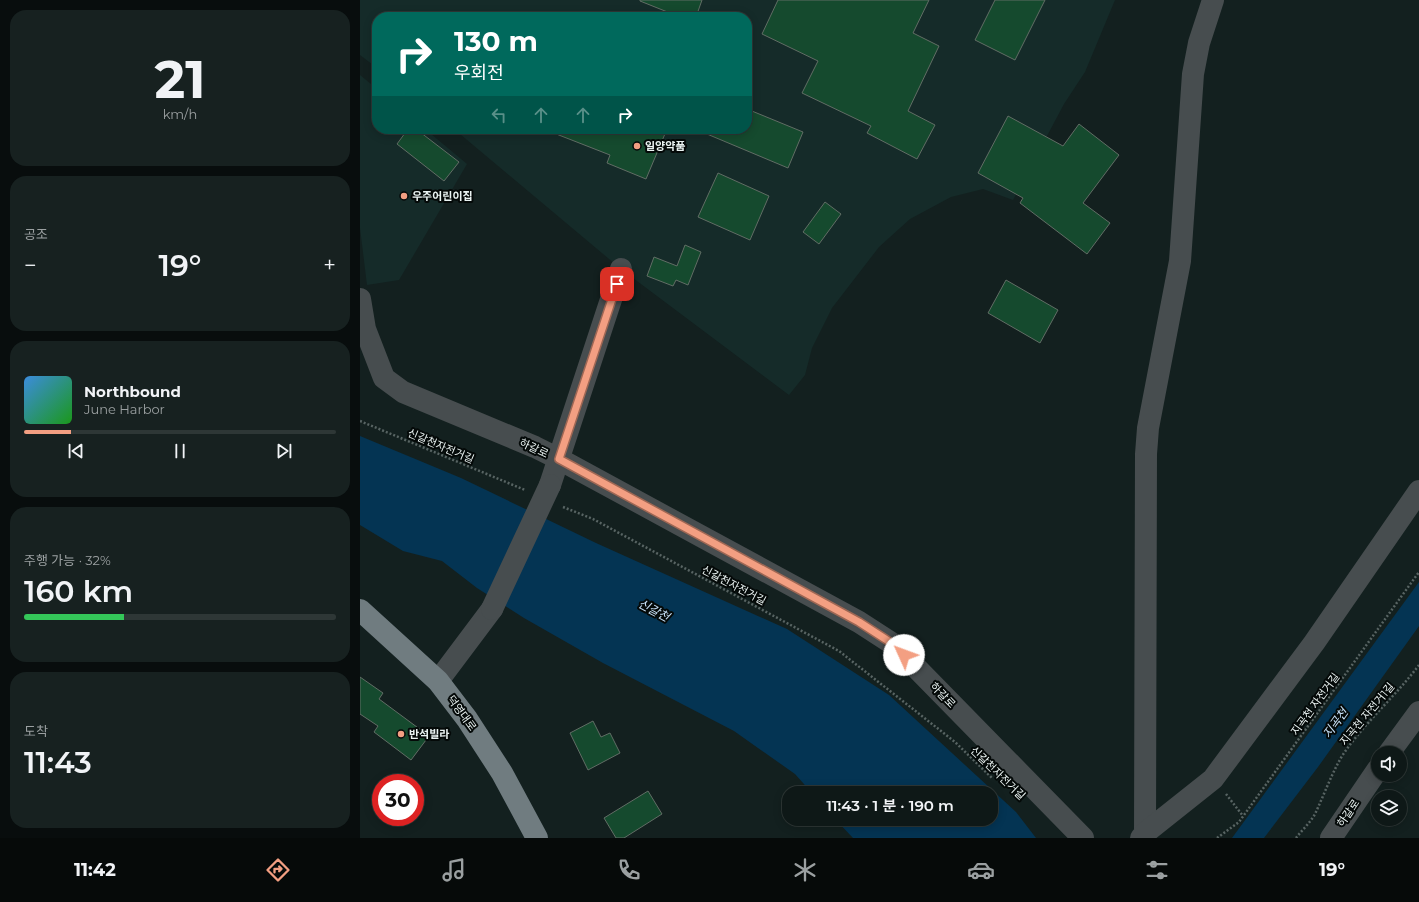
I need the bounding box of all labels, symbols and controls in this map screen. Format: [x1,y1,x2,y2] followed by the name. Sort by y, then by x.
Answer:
[454,24,538,58] text: 130 m
[388,28,440,80] icon: right
[154,48,206,111] text: 21
[454,62,504,84] text: 우회전
[488,104,510,126] icon: left
[530,104,552,126] icon: ahead
[572,104,594,126] icon: ahead
[614,104,636,126] icon: right
[163,106,197,122] text: km/h
[645,139,685,153] place label: 일양약품
[632,141,642,151] marker: 일양약품
[412,189,473,203] place label: 우주어린이집
[399,191,409,201] marker: 우주어린이집
[24,226,48,242] text: 공조
[159,247,201,284] text: 19°
[24,252,37,279] text: −
[323,252,336,279] text: +
[600,267,634,301] pin
[606,273,628,295] icon: arrive
[84,382,181,401] text: Northbound
[84,401,165,417] text: June Harbor
[406,426,476,466] street label: 신갈천자전거길
[517,435,551,461] street label: 하갈로
[65,440,87,462] icon: previous
[169,440,191,462] icon: pause
[273,440,295,462] icon: next
[24,552,111,568] text: 주행 가능 · 32%
[699,562,769,608] street label: 신갈천자전거길
[24,573,133,610] text: 160 km
[636,596,674,625] water label: 신갈천
[883,634,925,676] position arrow
[1288,670,1342,738] street label: 지곡천 자전거길
[927,679,959,711] street label: 하갈로
[1337,680,1397,748] street label: 지곡천 자전거1길
[444,693,480,733] street label: 덕영대로
[1319,705,1351,741] water label: 지곡천
[24,723,48,739] text: 도착
[409,727,449,741] place label: 반석빌라
[396,729,406,739] marker: 반석빌라
[968,743,1028,803] street label: 신갈천자전거길
[24,744,92,781] text: 11:43
[1371,746,1407,826] map controls
[1371,746,1407,782] button: sound
[372,774,424,826] speed limit sign: 30
[1371,790,1407,826] button: layers
[826,796,954,815] text: 11:43 · 1 분 · 190 m
[1334,796,1362,830] street label: 하갈로
[264,856,292,884] icon: directions
[440,856,468,884] icon: music
[615,856,643,884] icon: phone
[791,856,819,884] icon: climate
[967,856,995,884] icon: car
[1143,856,1171,884] icon: filters
[74,859,116,881] text: 11:42
[1319,859,1345,881] text: 19°

